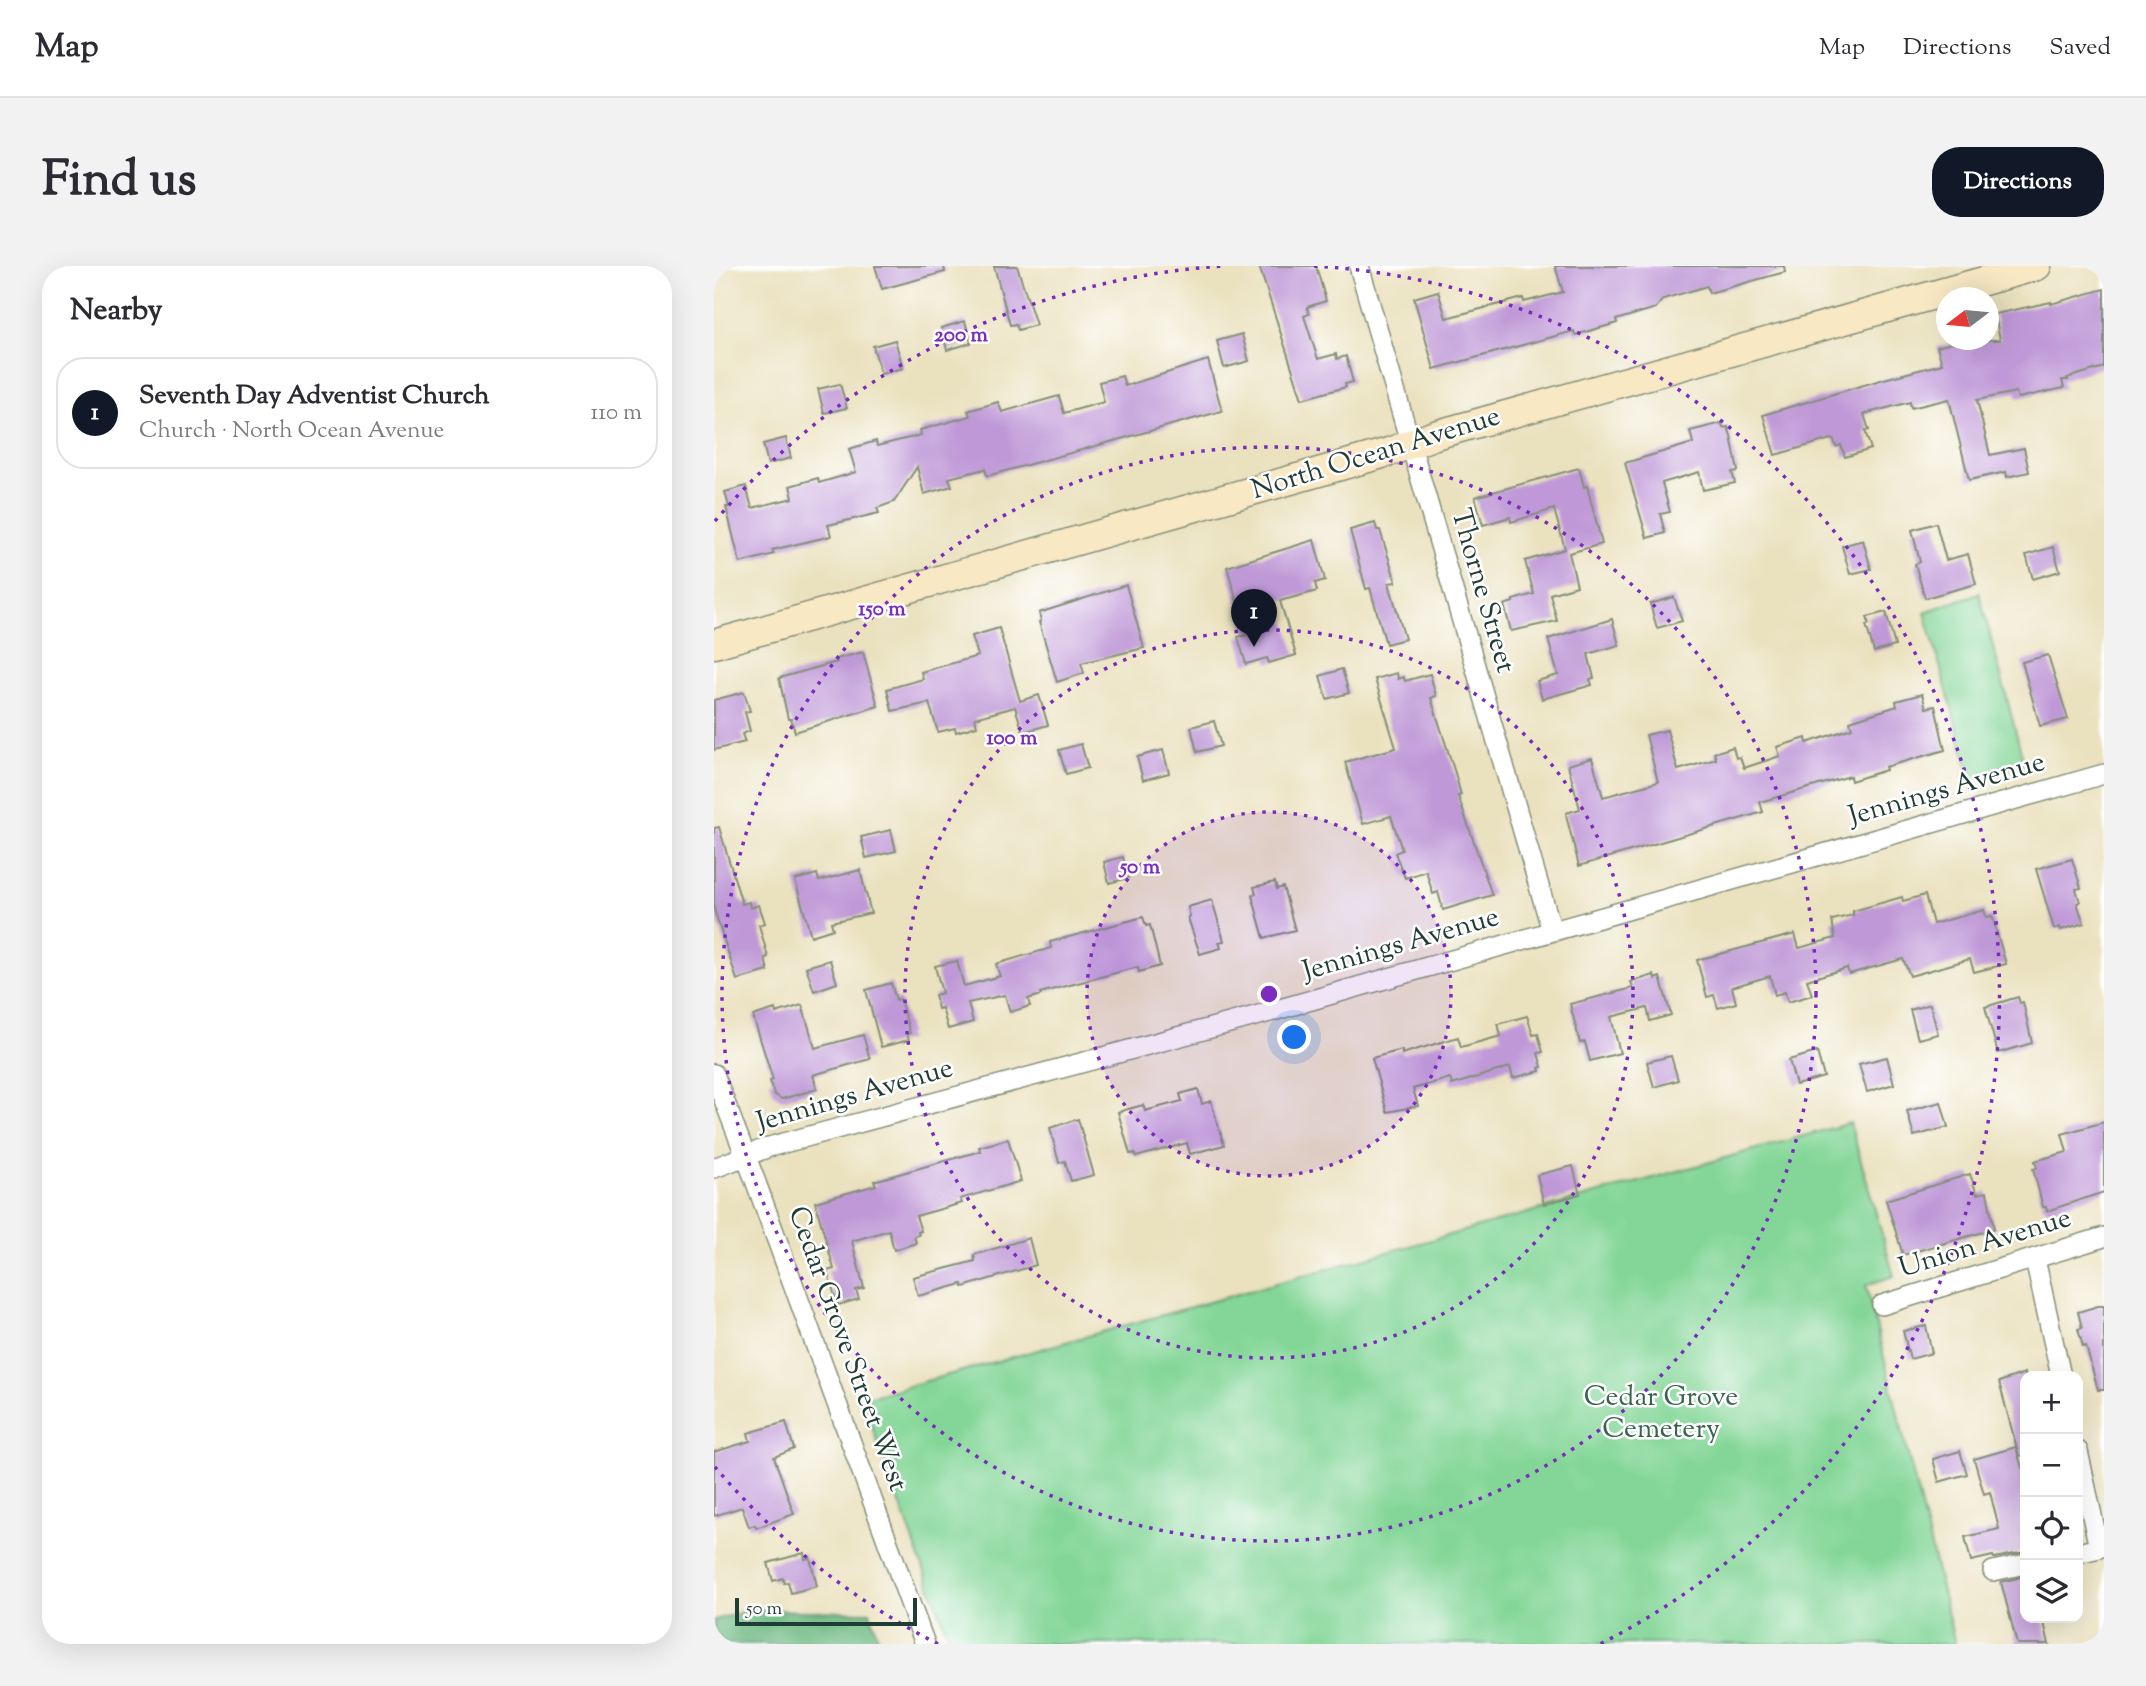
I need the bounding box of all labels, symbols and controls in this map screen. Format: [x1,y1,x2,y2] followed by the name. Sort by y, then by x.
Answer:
[35,24,99,72] text: Map
[1819,31,1865,65] text: Map
[1903,31,2011,65] text: Directions
[2049,31,2111,65] text: Saved
[42,147,196,217] text: Find us
[1932,147,2104,217] button: Directions
[1936,287,1999,350] north arrow
[70,290,162,333] text: Nearby
[934,321,989,351] text: 200 m
[139,378,490,415] text: Seventh Day Adventist Church
[91,397,99,430] text: 1
[591,397,642,430] text: 110 m
[1247,397,1505,511] street label: North Ocean Avenue
[139,415,444,448] text: Church · North Ocean Avenue
[1439,504,1525,678] street label: Thorne Street
[1231,589,1277,647] pin: 1
[858,595,906,625] text: 150 m
[987,724,1038,754] text: 100 m
[1842,743,2050,838] street label: Jennings Avenue
[1118,853,1161,883] text: 50 m
[1296,898,1504,993] street label: Jennings Avenue
[1257,982,1281,1006] centre of rings
[1277,1020,1311,1054] your location
[750,1049,958,1144] street label: Jennings Avenue
[1894,1199,2076,1289] street label: Union Avenue
[777,1201,917,1497] street label: Cedar Grove Street West
[2020,1371,2083,1623] map controls
[2020,1371,2083,1434] button: +
[1584,1378,1738,1450] park label: Cedar Grove Cemetery
[2020,1434,2083,1497] button: −
[2020,1497,2083,1560] button: locate
[2020,1560,2083,1623] button: layers
[735,1595,917,1627] scale bar
[746,1596,782,1623] text: 50 m

